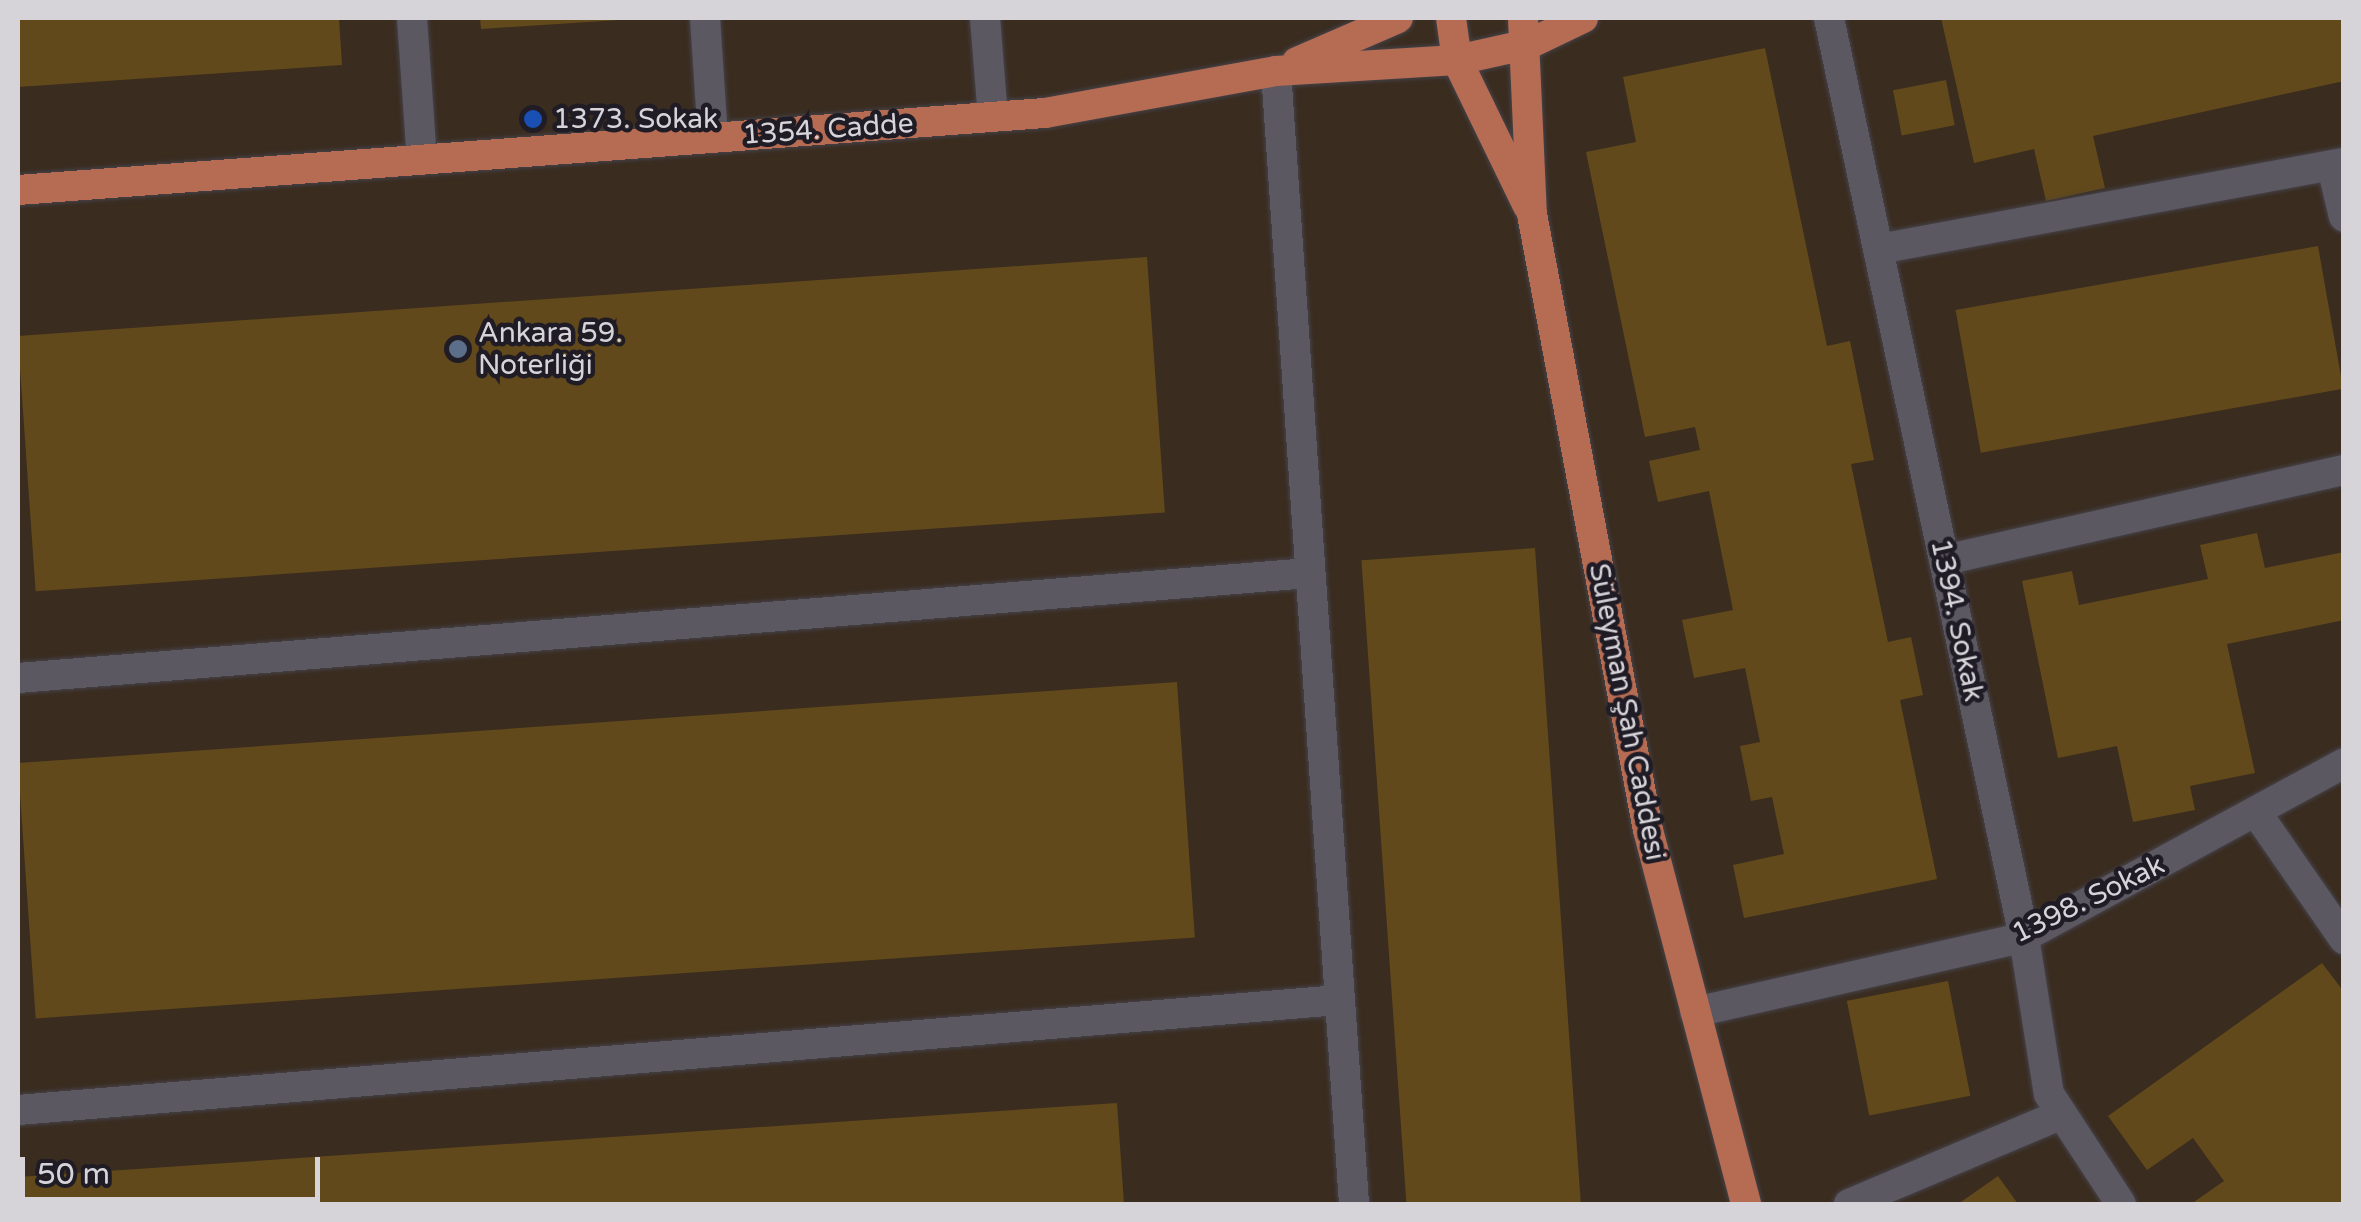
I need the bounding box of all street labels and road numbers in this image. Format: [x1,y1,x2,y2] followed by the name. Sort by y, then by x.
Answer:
[741,106,915,152] street label: 1354. Cadde
[1923,536,1991,704] street label: 1394. Sokak
[1582,561,1672,863] street label: Süleyman Şah Caddesi
[2006,848,2170,950] street label: 1398. Sokak

